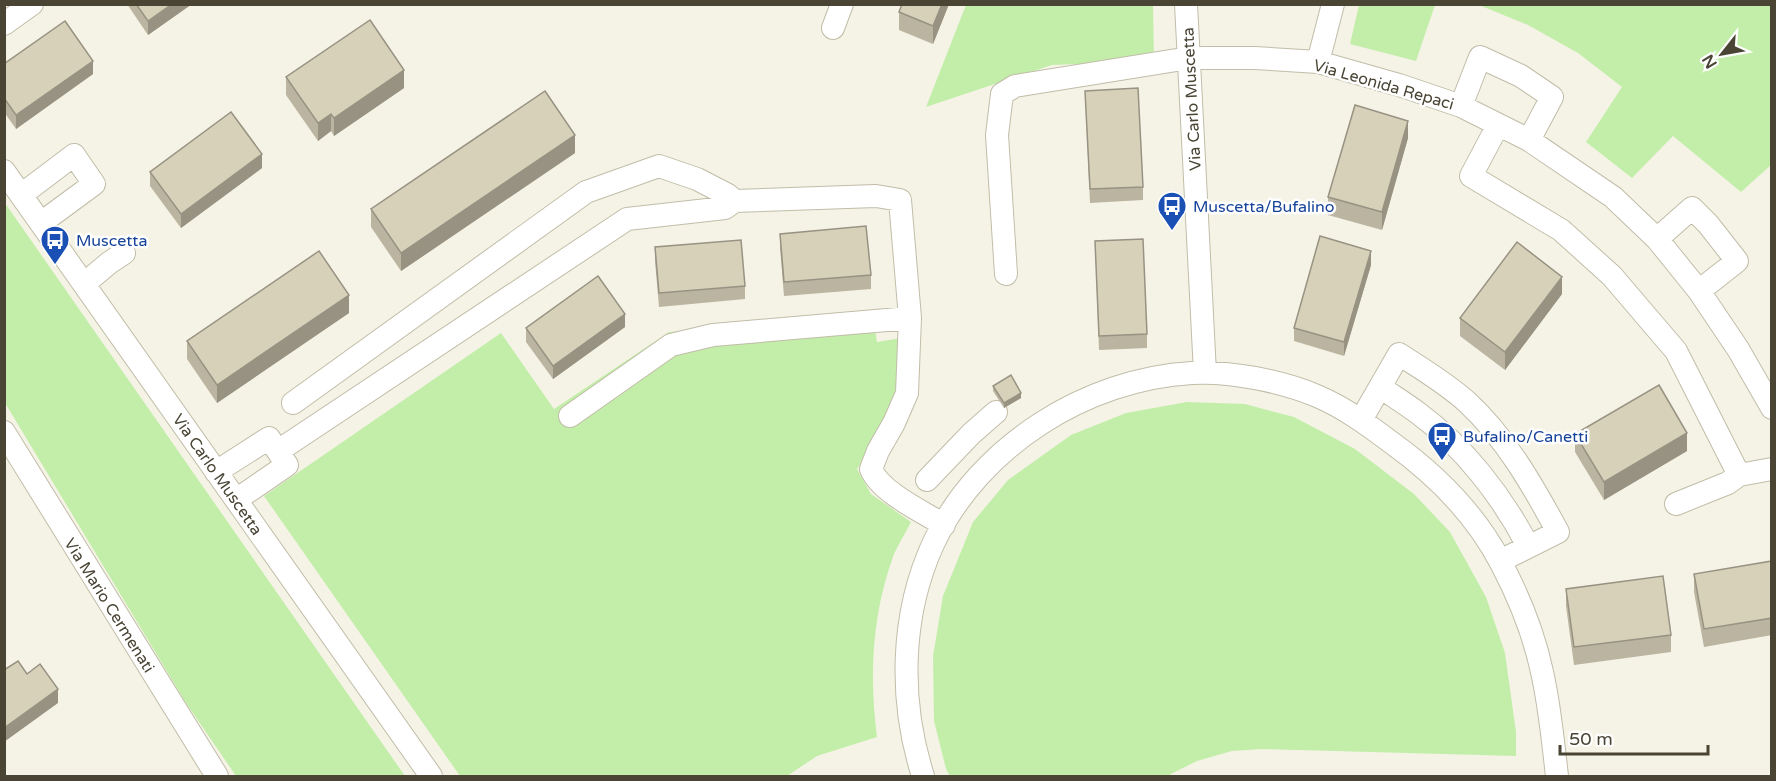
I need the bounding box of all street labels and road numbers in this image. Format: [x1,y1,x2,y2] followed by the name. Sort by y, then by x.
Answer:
[1178,27,1206,171] street label: Via Carlo Muscetta
[1311,55,1456,115] street label: Via Leonida Repaci
[168,410,267,539] street label: Via Carlo Muscetta
[60,535,159,677] street label: Via Mario Cermenati

